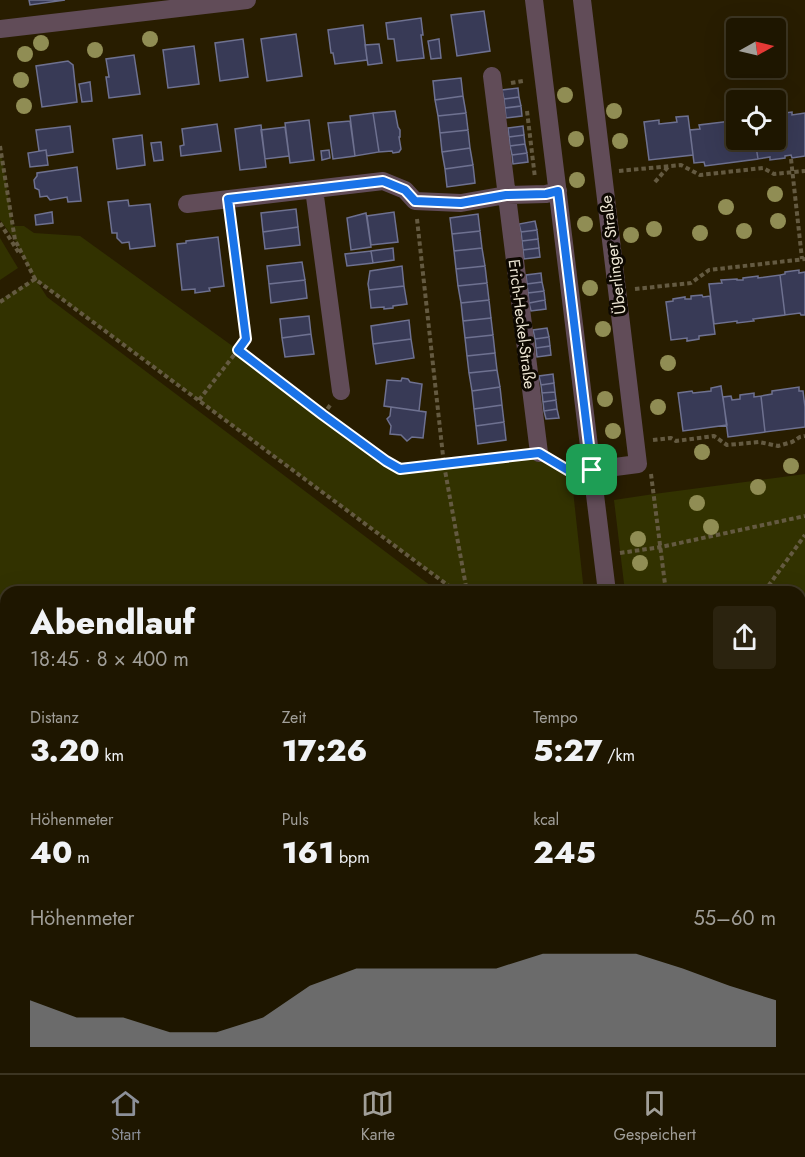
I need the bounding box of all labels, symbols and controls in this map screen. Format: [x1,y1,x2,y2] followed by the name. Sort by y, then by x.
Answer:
[726,18,786,78] north arrow
[726,18,786,150] map controls
[726,90,786,150] button: locate
[594,194,632,316] street label: Überlinger Straße
[503,258,541,390] street label: Erich-Heckel-Straße
[566,444,617,495] pin
[575,453,608,486] icon: arrive
[30,599,195,646] text: Abendlauf
[713,606,776,669] button: share
[30,645,189,674] text: 18:45 · 8 × 400 m
[30,706,79,729] text: Distanz
[282,706,306,729] text: Zeit
[533,706,578,729] text: Tempo
[30,729,100,772] text: 3.20
[282,729,368,772] text: 17:26
[533,729,603,772] text: 5:27
[100,744,124,767] text: km
[603,744,635,767] text: /km
[30,808,114,831] text: Höhenmeter
[282,808,309,831] text: Puls
[533,808,559,831] text: kcal
[30,831,72,874] text: 40
[282,831,334,874] text: 161
[533,831,596,874] text: 245
[72,846,90,869] text: m
[334,846,370,869] text: bpm
[30,904,134,933] text: Höhenmeter
[694,904,776,933] text: 55–60 m
[109,1087,142,1146] tab: Start
[361,1087,395,1146] tab: Karte
[614,1087,696,1146] tab: Gespeichert

